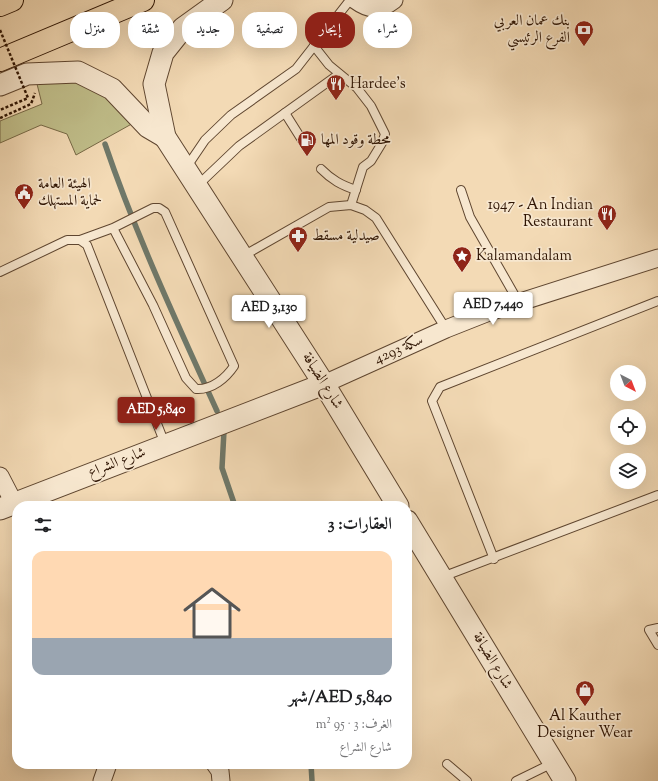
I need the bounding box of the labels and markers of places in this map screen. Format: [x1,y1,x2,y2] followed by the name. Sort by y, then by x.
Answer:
[494,11,570,51] place label: بنك عمان العربي الفرع الرئيسي
[573,19,595,47] bank icon: بنك عمان العربي الفرع الرئيسي
[325,73,347,101] restaurant icon: Hardee's
[350,74,406,95] place label: Hardee's
[296,129,318,157] fuel station icon: محطة وقود المها
[321,130,391,151] place label: محطة وقود المها
[38,174,102,212] place label: الهيئة العامة لحماية المستهلك
[13,182,35,210] public building icon: الهيئة العامة لحماية المستهلك
[488,195,593,233] place label: 1947 - An Indian Restaurant
[596,203,618,231] restaurant icon: 1947 - An Indian Restaurant
[287,225,309,253] pharmacy icon: صيدلية مسقط
[312,226,380,247] place label: صيدلية مسقط
[451,245,473,273] place icon: Kalamandalam
[476,246,572,267] place label: Kalamandalam
[447,292,539,326] pin: AED 7,440
[223,295,315,329] pin: AED 3,130
[110,397,202,431] pin: AED 5,840
[574,679,596,707] shop icon: Al Kauther Designer Wear
[537,706,633,744] place label: Al Kauther Designer Wear

